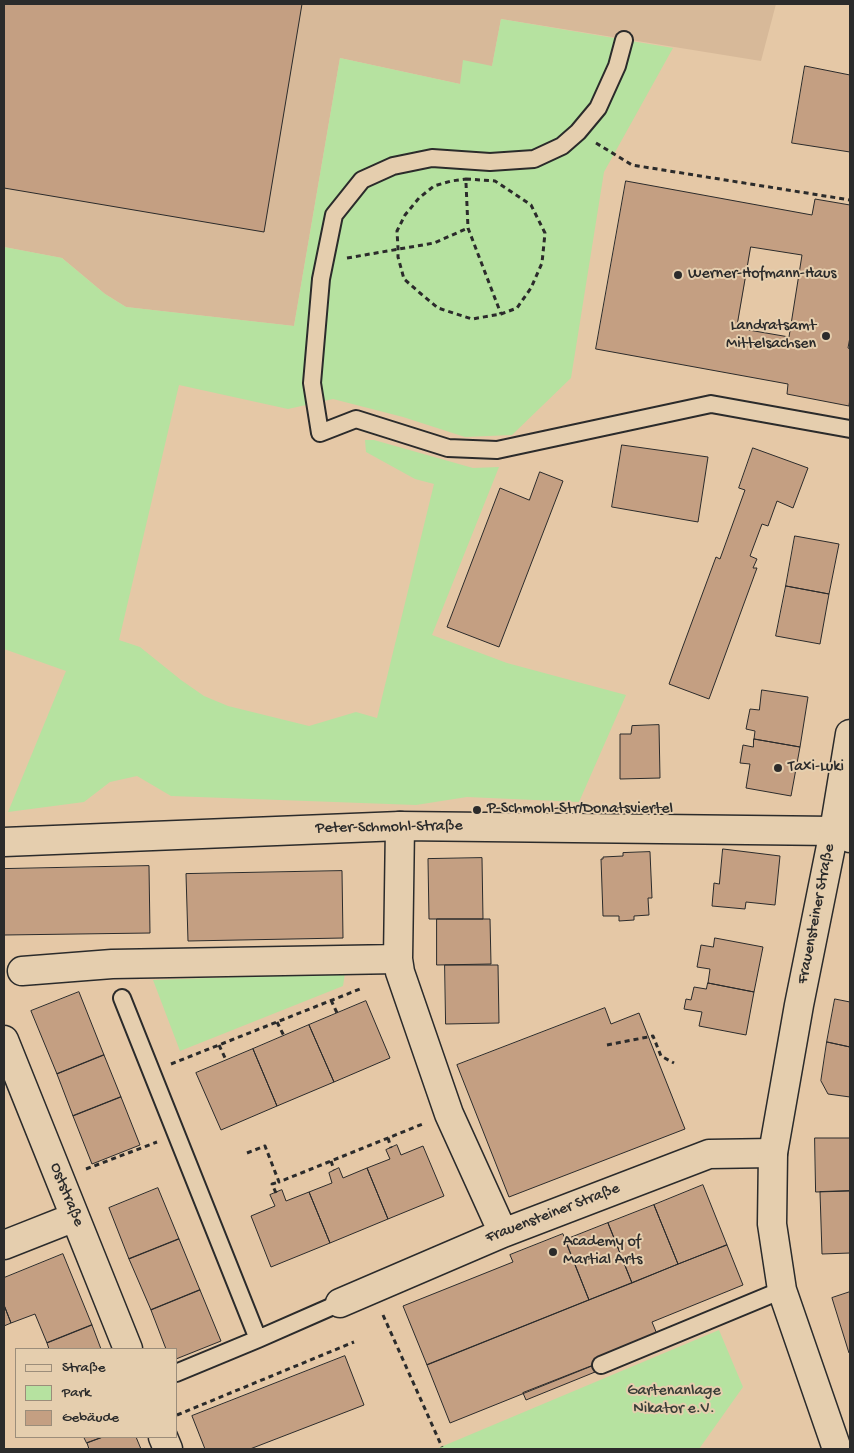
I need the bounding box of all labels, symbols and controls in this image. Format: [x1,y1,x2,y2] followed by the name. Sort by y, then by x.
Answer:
[688,265,836,285] place label: Werner-Hofmann-Haus
[672,269,684,281] marker: Werner-Hofmann-Haus
[726,317,816,355] place label: Landratsamt Mittelsachsen
[820,330,832,342] marker: Landratsamt Mittelsachsen
[788,758,844,778] place label: Taxi-Luki
[772,762,784,774] marker: Taxi-Luki
[487,800,673,820] place label: P-Schmohl-Str/Donatsviertel
[471,804,483,816] marker: P-Schmohl-Str/Donatsviertel
[315,817,463,839] street label: Peter-Schmohl-Straße
[794,842,840,986] street label: Frauensteiner Straße
[45,1160,87,1230] street label: Oststraße
[483,1180,623,1248] street label: Frauensteiner Straße
[563,1233,642,1271] place label: Academy of Martial Arts
[547,1246,559,1258] marker: Academy of Martial Arts
[15,1348,178,1438] legend
[62,1359,106,1377] text: Straße
[627,1382,721,1420] park label: Gartenanlage Nikator e.V.
[62,1384,91,1402] text: Park
[62,1409,119,1427] text: Gebäude

